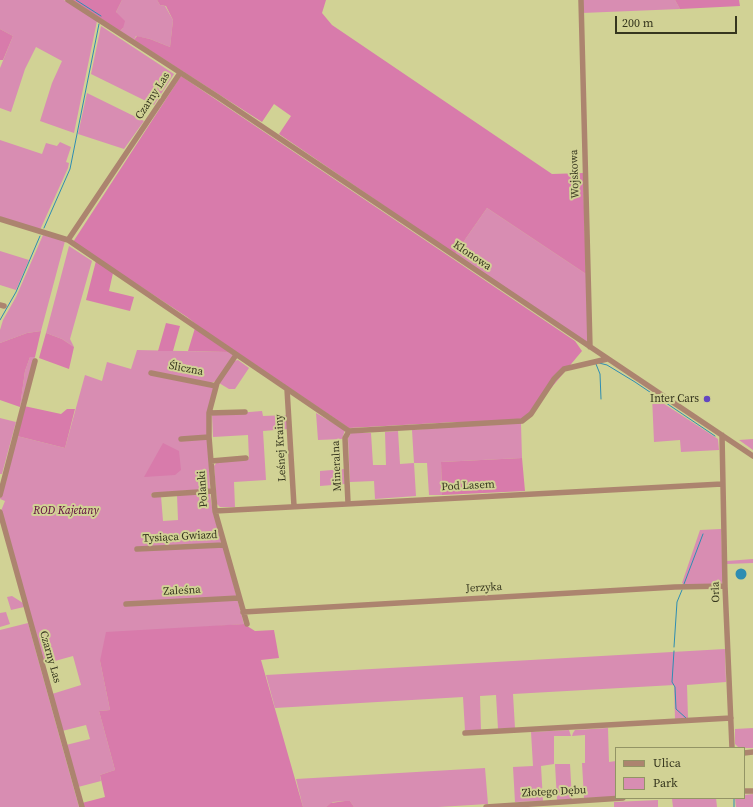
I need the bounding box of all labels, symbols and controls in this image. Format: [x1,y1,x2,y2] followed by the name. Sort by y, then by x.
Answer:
[617,8,739,34] scale bar
[622,15,654,31] text: 200 m
[133,70,173,122] street label: Czarny Las
[568,149,582,199] street label: Wojskowa
[450,238,494,274] street label: Klonowa
[168,359,204,379] street label: Śliczna
[650,392,699,406] place label: Inter Cars
[702,394,712,404] marker: Inter Cars
[273,414,289,482] street label: Leśnej Krainy
[330,440,344,492] street label: Mineralna
[195,470,211,508] street label: Polanki
[441,478,495,494] street label: Pod Lasem
[33,504,99,518] park label: ROD Kajetany
[142,528,218,546] street label: Tysiąca Gwiazd
[466,580,502,596] street label: Jerzyka
[709,581,723,603] street label: Orla
[163,583,201,599] street label: Zaleśna
[36,629,64,685] street label: Czarny Las
[615,747,745,799] legend
[653,755,681,771] text: Ulica
[653,775,678,791] text: Park
[521,784,587,800] street label: Złotego Dębu

